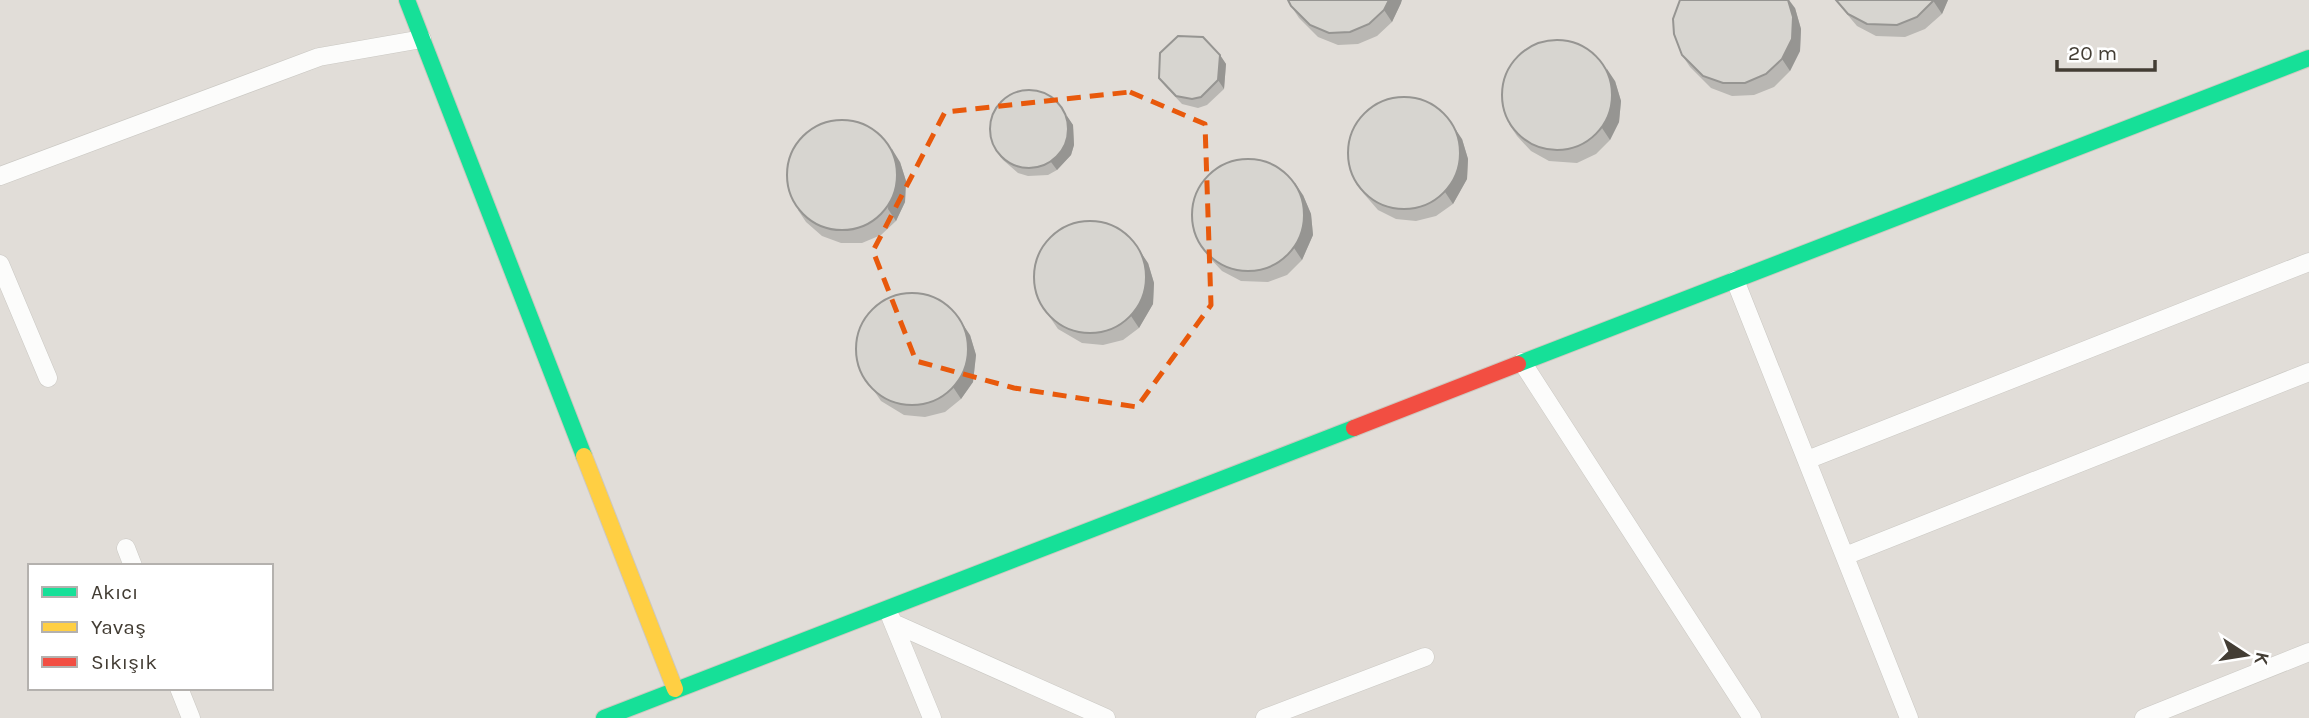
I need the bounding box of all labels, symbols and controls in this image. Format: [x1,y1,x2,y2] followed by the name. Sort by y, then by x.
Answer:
[2057,28,2155,72] scale bar
[2068,41,2117,65] text: 20 m
[28,564,273,690] legend
[91,580,138,604] text: Akıcı
[91,615,146,639] text: Yavaş
[2211,620,2281,690] north arrow
[91,650,157,674] text: Sıkışık
[2249,650,2274,667] text: K

